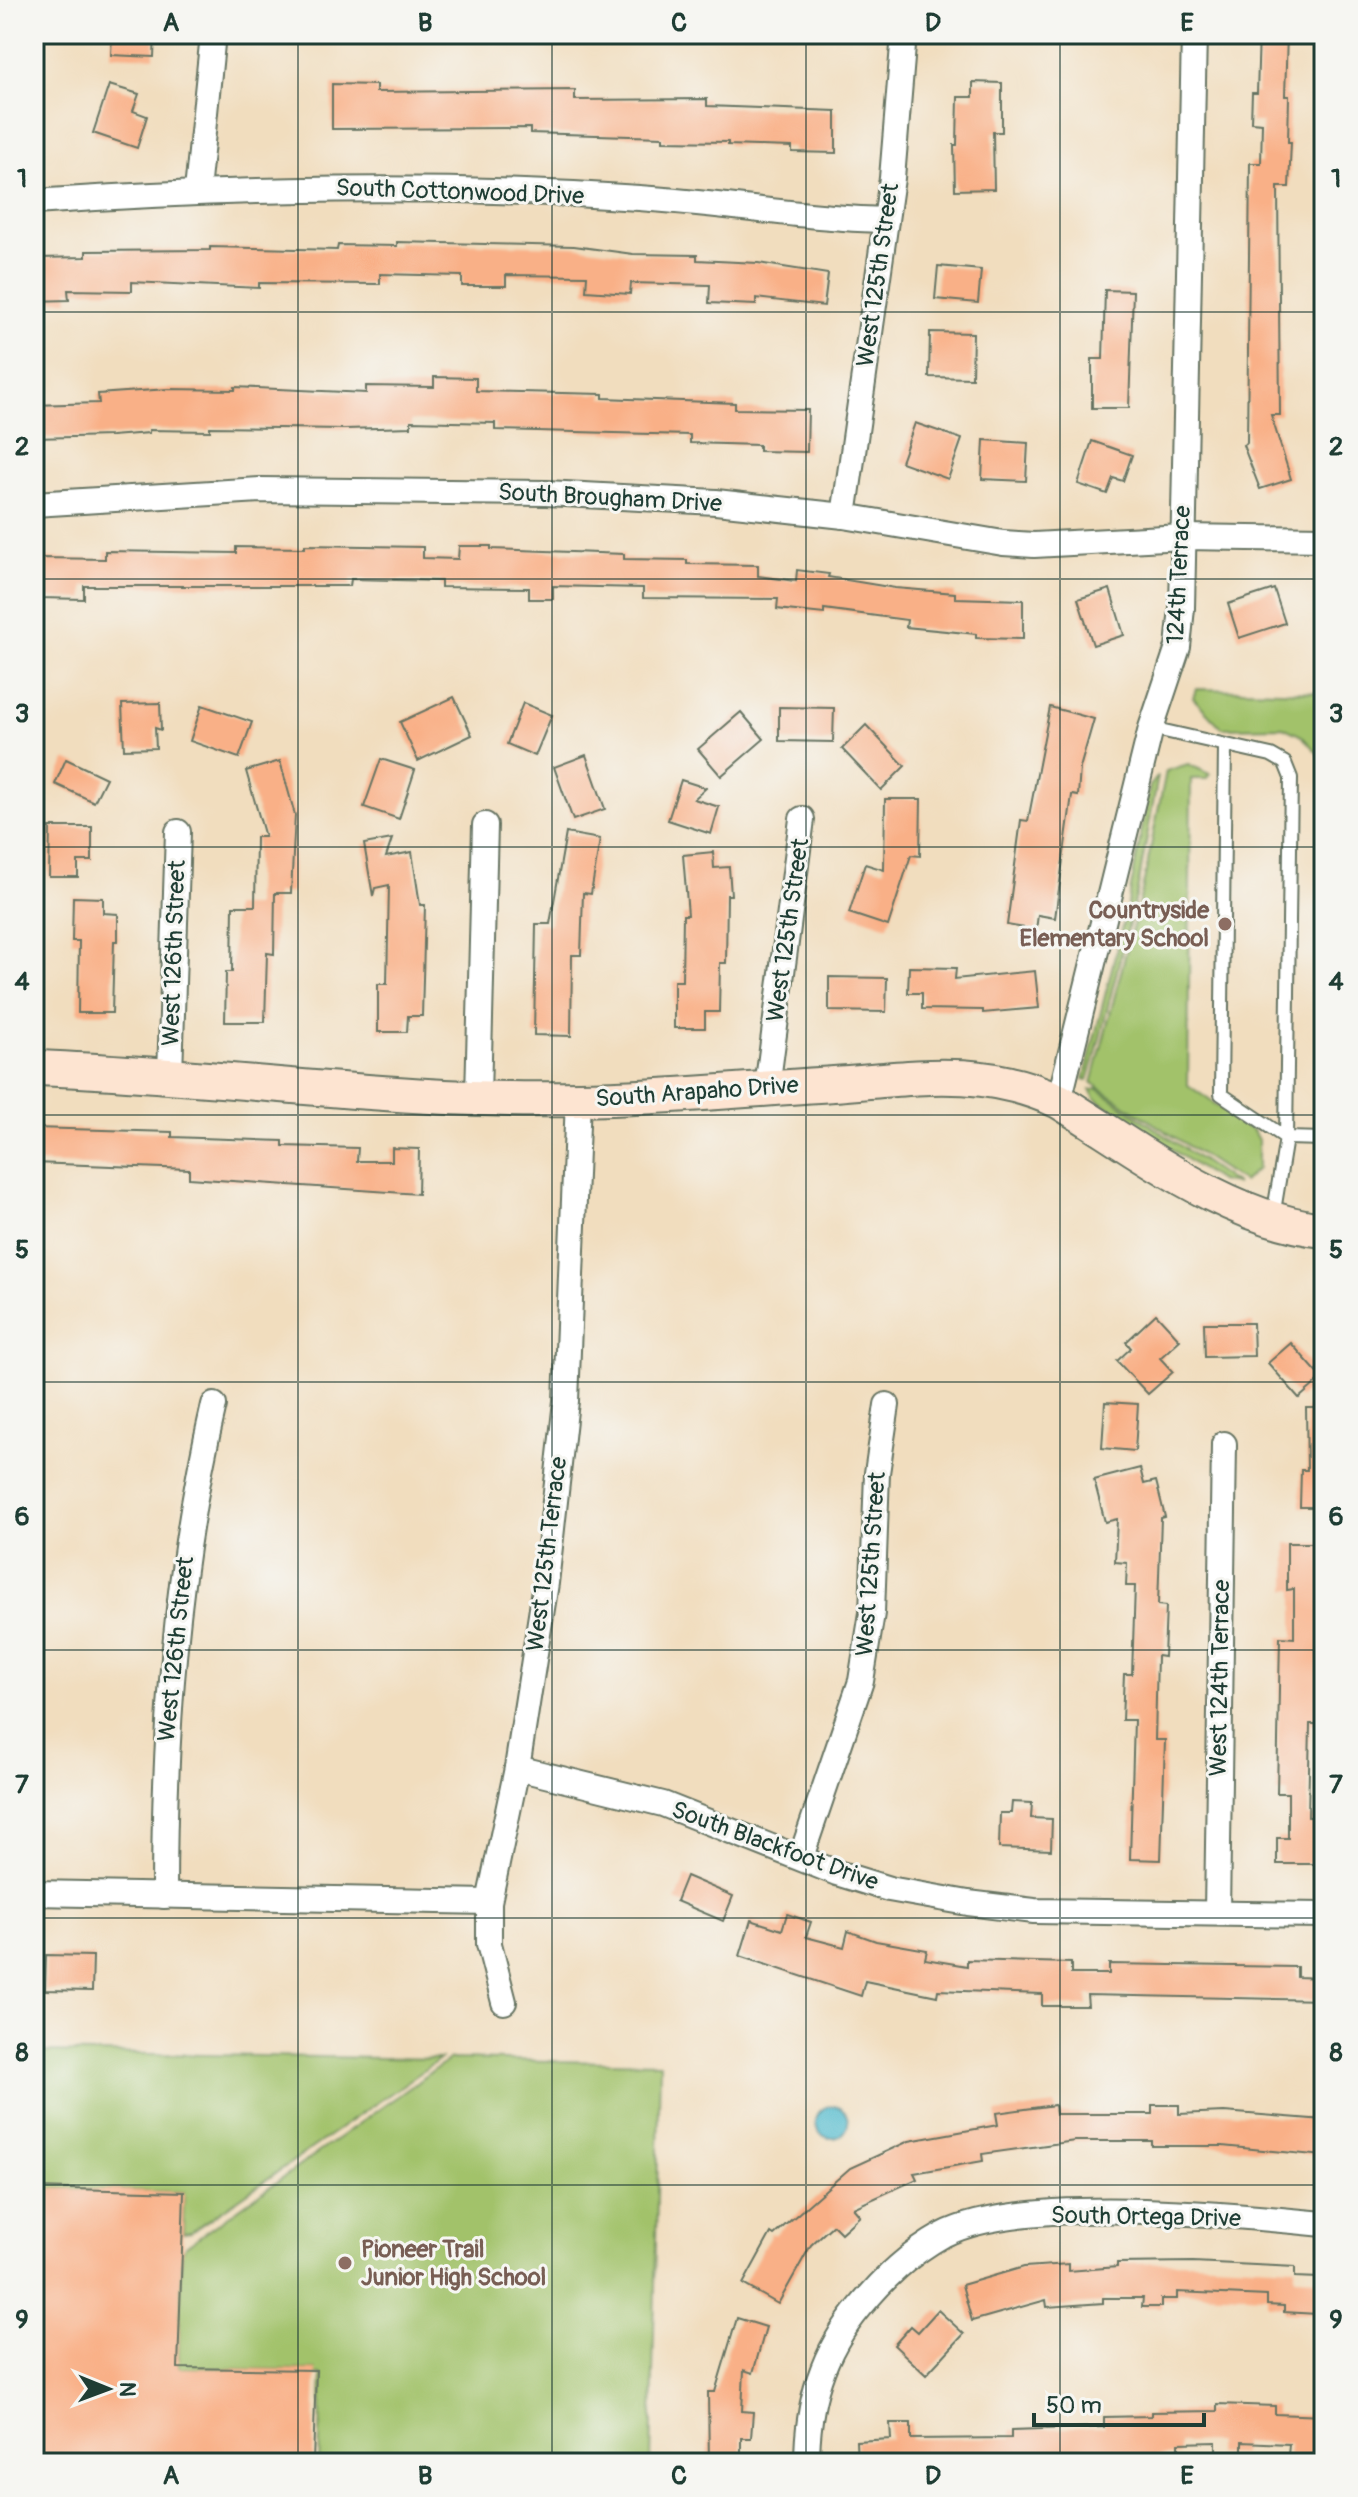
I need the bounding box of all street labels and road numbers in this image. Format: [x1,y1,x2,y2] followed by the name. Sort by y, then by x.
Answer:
[335,173,585,211] street label: South Cottonwood Drive
[851,181,905,369] street label: West 125th Street
[497,478,723,518] street label: South Brougham Drive
[1161,505,1197,645] street label: 124th Terrace
[761,836,815,1024] street label: West 125th Street
[156,859,192,1046] street label: West 126th Street
[594,1070,800,1114] street label: South Arapaho Drive
[521,1455,573,1653] street label: West 125th Terrace
[850,1470,892,1657] street label: West 125th Street
[152,1555,200,1743] street label: West 126th Street
[1204,1579,1236,1777] street label: West 124th Terrace
[668,1795,883,1897] street label: South Blackfoot Drive
[1051,2201,1241,2233] street label: South Ortega Drive

